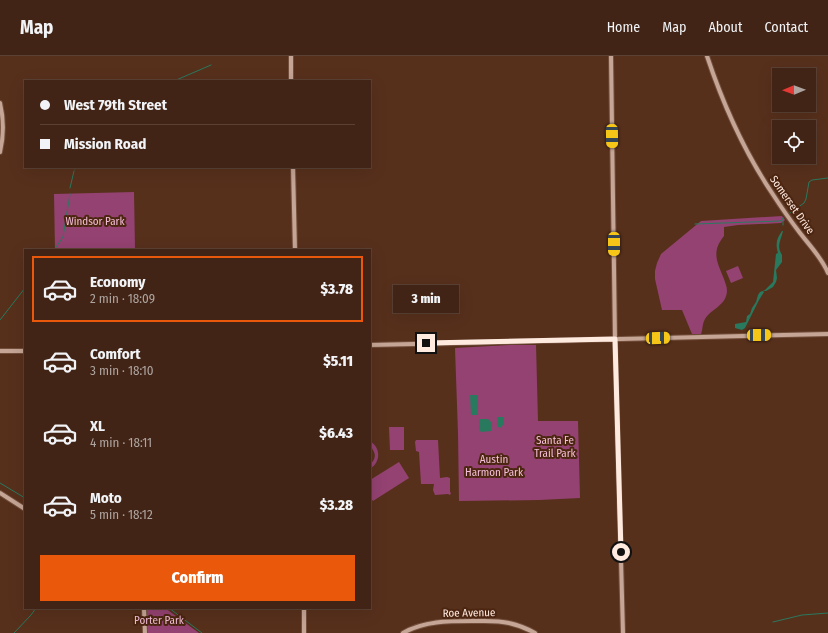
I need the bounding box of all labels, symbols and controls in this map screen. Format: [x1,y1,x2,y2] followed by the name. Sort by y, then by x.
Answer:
[20,16,53,39] text: Map
[607,19,640,36] text: Home
[662,19,686,36] text: Map
[708,19,743,36] text: About
[765,19,808,36] text: Contact
[772,68,816,112] north arrow
[772,68,816,164] map controls
[64,96,167,114] text: West 79th Street
[772,120,816,164] button: locate
[606,124,618,148] car
[64,135,146,153] text: Mission Road
[767,173,817,237] street label: Somerset Drive
[65,215,125,228] park label: Windsor Park
[608,232,620,256] car
[42,271,78,307] icon: car
[90,273,145,291] text: Economy
[320,280,353,298] text: $3.78
[393,285,459,313] callout: 3 min
[90,291,155,306] text: 2 min · 18:09
[412,291,440,306] text: 3 min
[747,329,771,341] car
[646,332,670,344] car
[417,334,435,352] route end
[42,343,78,379] icon: car
[90,345,141,363] text: Comfort
[323,352,353,370] text: $5.11
[90,363,154,378] text: 3 min · 18:10
[42,415,78,451] icon: car
[90,417,105,435] text: XL
[319,424,353,442] text: $6.43
[534,434,577,460] park label: Santa Fe Trail Park
[90,435,152,450] text: 4 min · 18:11
[465,453,524,479] park label: Austin Harmon Park
[42,487,78,523] icon: car
[90,489,122,507] text: Moto
[320,496,353,514] text: $3.28
[90,507,153,522] text: 5 min · 18:12
[612,543,630,561] route start
[40,555,355,601] button: Confirm
[443,606,495,620] street label: Roe Avenue
[134,614,185,627] park label: Porter Park

